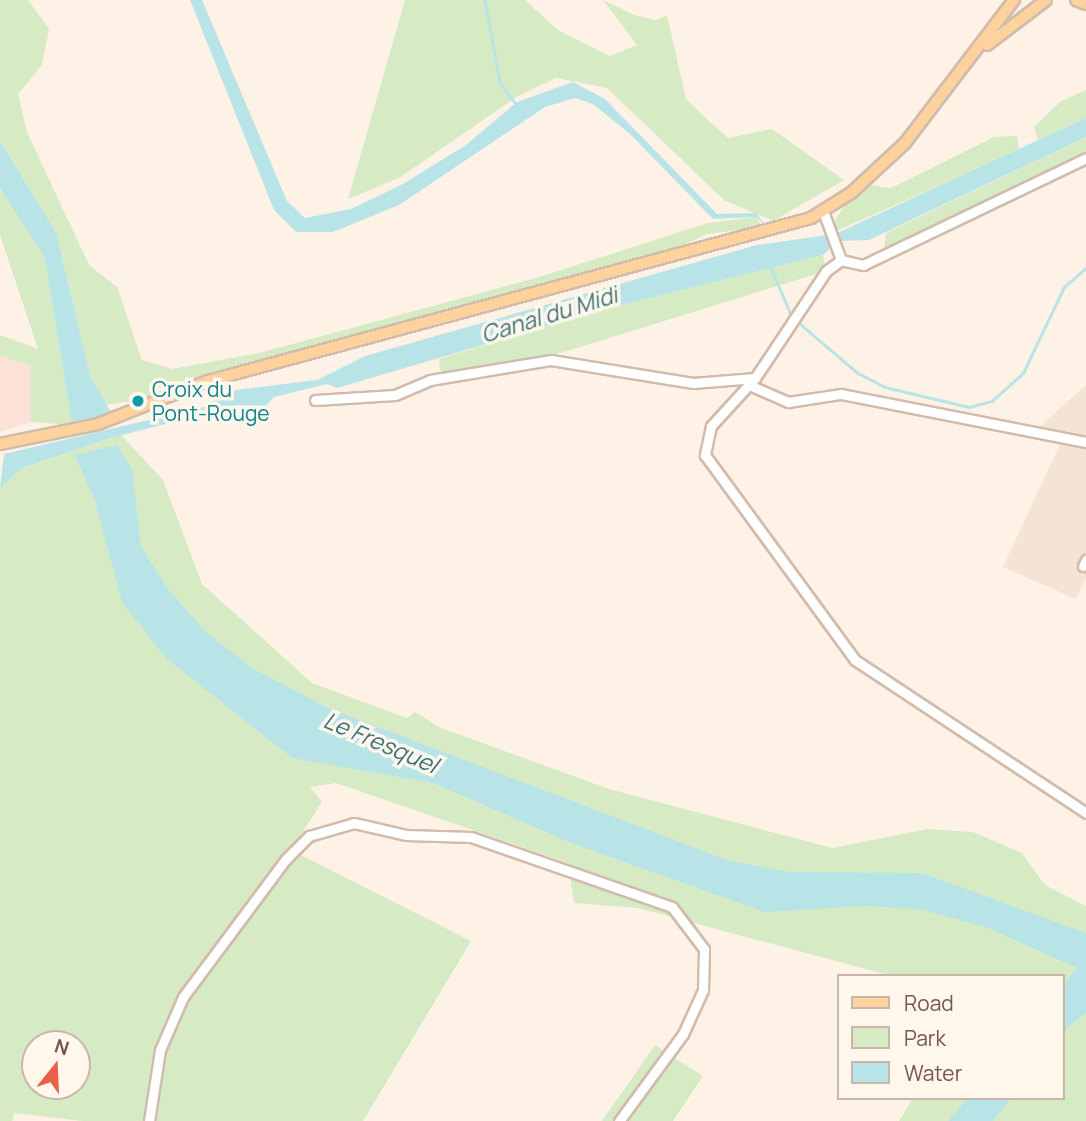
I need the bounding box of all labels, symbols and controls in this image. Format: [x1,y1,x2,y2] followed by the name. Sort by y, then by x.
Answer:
[477,280,621,348] water label: Canal du Midi
[152,376,270,426] place label: Croix du Pont-Rouge
[130,393,146,409] marker: Croix du Pont-Rouge
[320,706,442,778] water label: Le Fresquel
[838,974,1065,1100] legend
[904,989,954,1017] text: Road
[904,1024,946,1052] text: Park
[21,1030,91,1100] north arrow
[51,1032,72,1061] text: N
[904,1059,962,1087] text: Water

